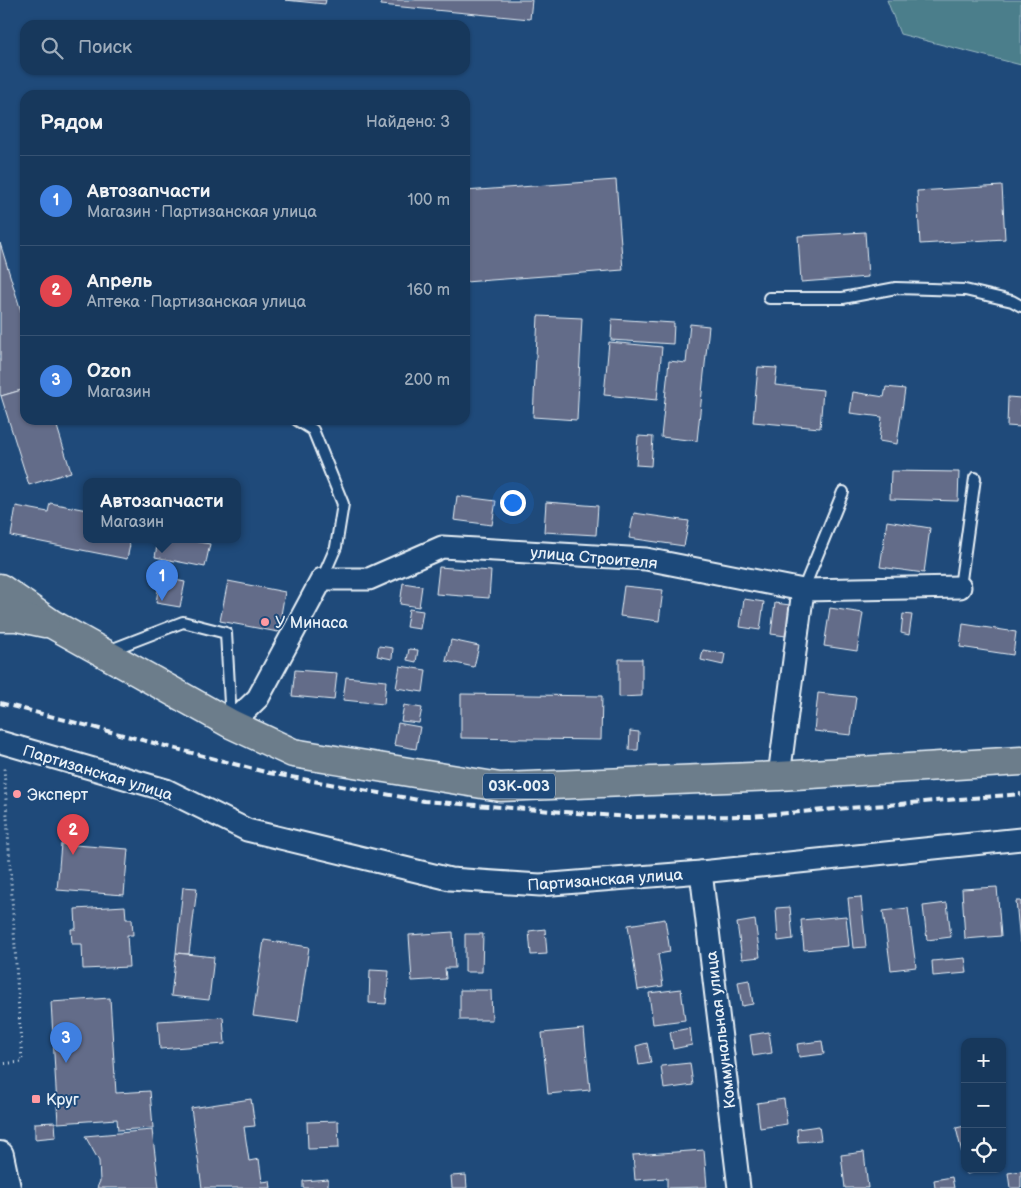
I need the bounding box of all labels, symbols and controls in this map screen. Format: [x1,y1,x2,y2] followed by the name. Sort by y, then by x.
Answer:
[20,20,470,75] search box
[38,34,66,62] icon: search
[78,36,132,59] text: Поиск
[40,110,103,135] text: Рядом
[366,113,450,132] text: Найдено: 3
[87,180,210,203] text: Автозапчасти
[53,191,59,210] text: 1
[407,191,450,210] text: 100 m
[87,203,317,222] text: Магазин · Партизанская улица
[87,270,152,293] text: Апрель
[51,281,61,300] text: 2
[407,281,450,300] text: 160 m
[87,293,306,312] text: Аптека · Партизанская улица
[87,360,131,383] text: Ozon
[51,371,61,390] text: 3
[404,371,450,390] text: 200 m
[87,383,151,402] text: Магазин
[83,478,241,543] popup
[100,490,224,513] text: Автозапчасти
[500,490,526,516] your location
[100,513,164,532] text: Магазин
[530,543,658,574] street label: улица Строителя
[146,560,178,601] pin: 1
[275,614,348,633] place label: У Минаса
[259,616,271,628] marker: У Минаса
[20,742,175,805] street label: Партизанская улица
[483,774,555,798] road number: 03К-003
[27,786,89,805] place label: Эксперт
[11,788,23,800] marker: Эксперт
[57,814,89,855] pin: 2
[527,866,684,895] street label: Партизанская улица
[702,949,741,1110] street label: Коммунальная улица
[50,1022,82,1063] pin: 3
[961,1038,1006,1173] map controls
[961,1038,1006,1083] button: +
[961,1083,1006,1128] button: −
[46,1091,79,1110] place label: Круг
[30,1093,42,1105] marker: Круг
[961,1128,1006,1173] button: locate

